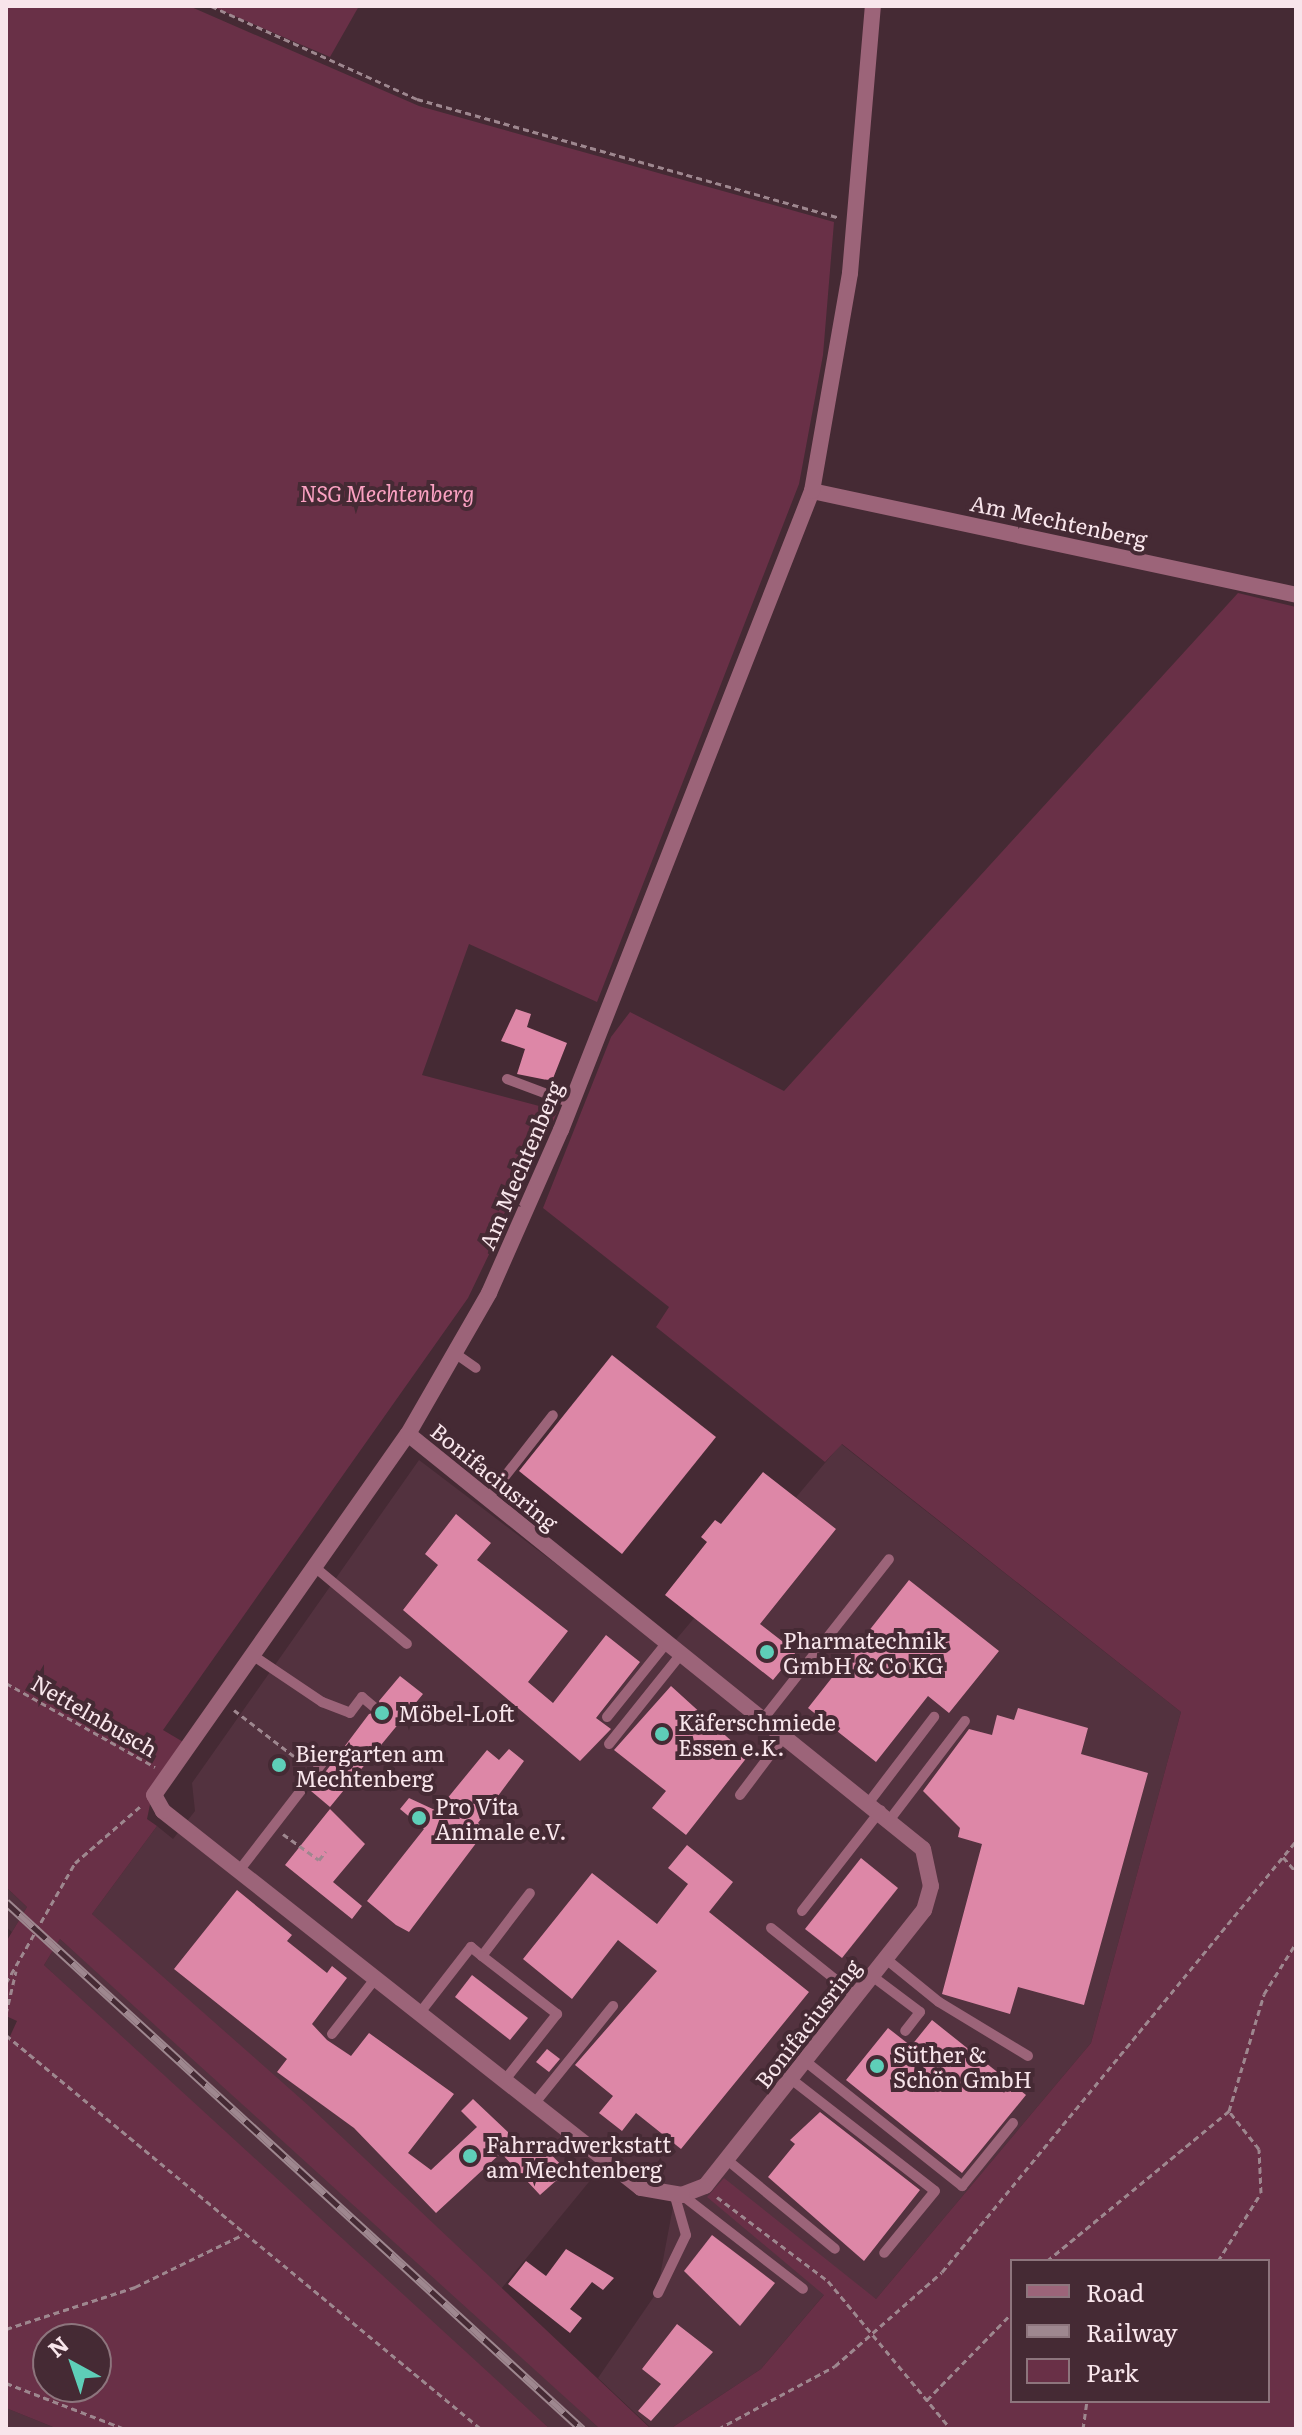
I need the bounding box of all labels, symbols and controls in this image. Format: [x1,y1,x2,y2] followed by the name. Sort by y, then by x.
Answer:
[300,480,474,506] park label: NSG Mechtenberg
[968,488,1150,552] street label: Am Mechtenberg
[473,1077,567,1253] street label: Am Mechtenberg
[426,1417,564,1535] street label: Bonifaciusring
[783,1626,946,1678] place label: Pharmatechnik GmbH & Co KG
[758,1643,776,1661] marker: Pharmatechnik GmbH & Co KG
[27,1668,163,1762] street label: Nettelnbusch
[398,1700,515,1726] place label: Möbel-Loft
[373,1704,391,1722] marker: Möbel-Loft
[678,1708,836,1760] place label: Käferschmiede Essen e.K.
[653,1725,671,1743] marker: Käferschmiede Essen e.K.
[295,1739,444,1790] place label: Biergarten am Mechtenberg
[270,1756,288,1774] marker: Biergarten am Mechtenberg
[435,1792,566,1844] place label: Pro Vita Animale e.V.
[410,1809,428,1827] marker: Pro Vita Animale e.V.
[749,1953,865,2093] street label: Bonifaciusring
[893,2040,1032,2092] place label: Süther & Schön GmbH
[868,2057,886,2075] marker: Süther & Schön GmbH
[486,2130,671,2182] place label: Fahrradwerkstatt am Mechtenberg
[461,2147,479,2165] marker: Fahrradwerkstatt am Mechtenberg
[1010,2259,1270,2403] legend
[1086,2274,1144,2309] text: Road
[1086,2314,1178,2349] text: Railway
[32,2323,112,2403] north arrow
[40,2327,75,2364] text: N
[1086,2354,1139,2389] text: Park

